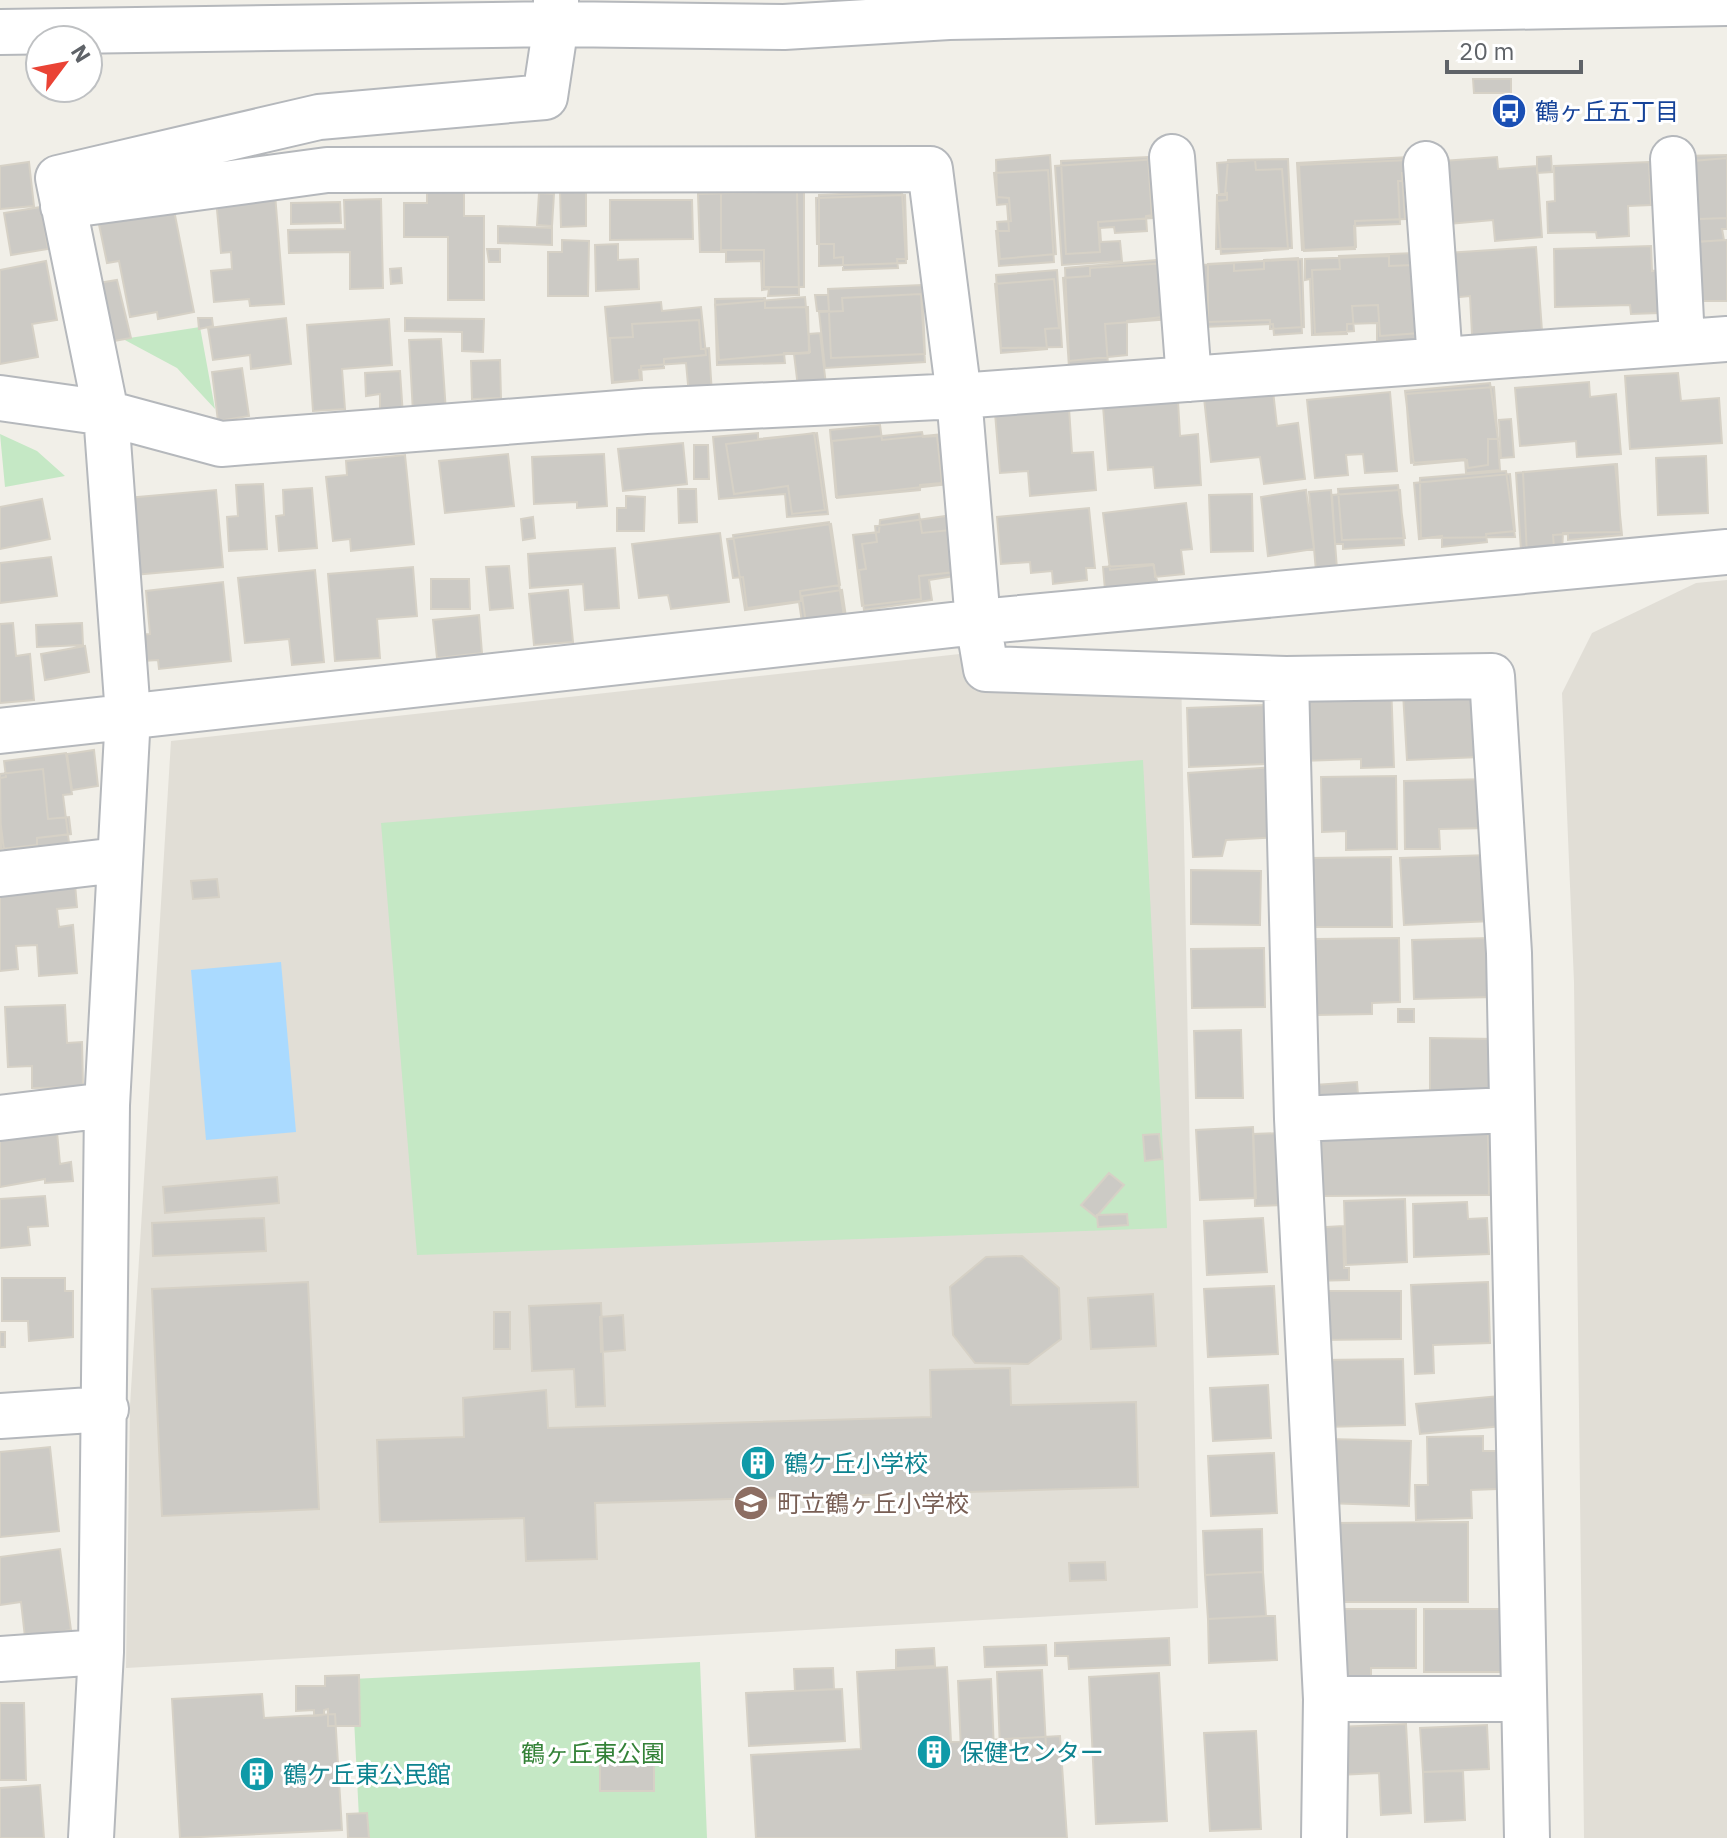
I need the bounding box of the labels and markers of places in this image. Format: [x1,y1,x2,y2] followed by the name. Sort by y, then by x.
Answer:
[1490,92,1528,130] bus stop icon: 鶴ヶ丘五丁目
[1535,95,1679,127] place label: 鶴ヶ丘五丁目
[739,1444,777,1482] building icon: 鶴ケ丘小学校
[784,1447,928,1479] place label: 鶴ケ丘小学校
[732,1484,770,1522] school or university icon: 町立鶴ヶ丘小学校
[777,1487,969,1519] place label: 町立鶴ヶ丘小学校
[915,1733,953,1771] building icon: 保健センター
[960,1736,1104,1768] place label: 保健センター
[238,1755,276,1793] building icon: 鶴ケ丘東公民館
[283,1758,451,1790] place label: 鶴ケ丘東公民館

